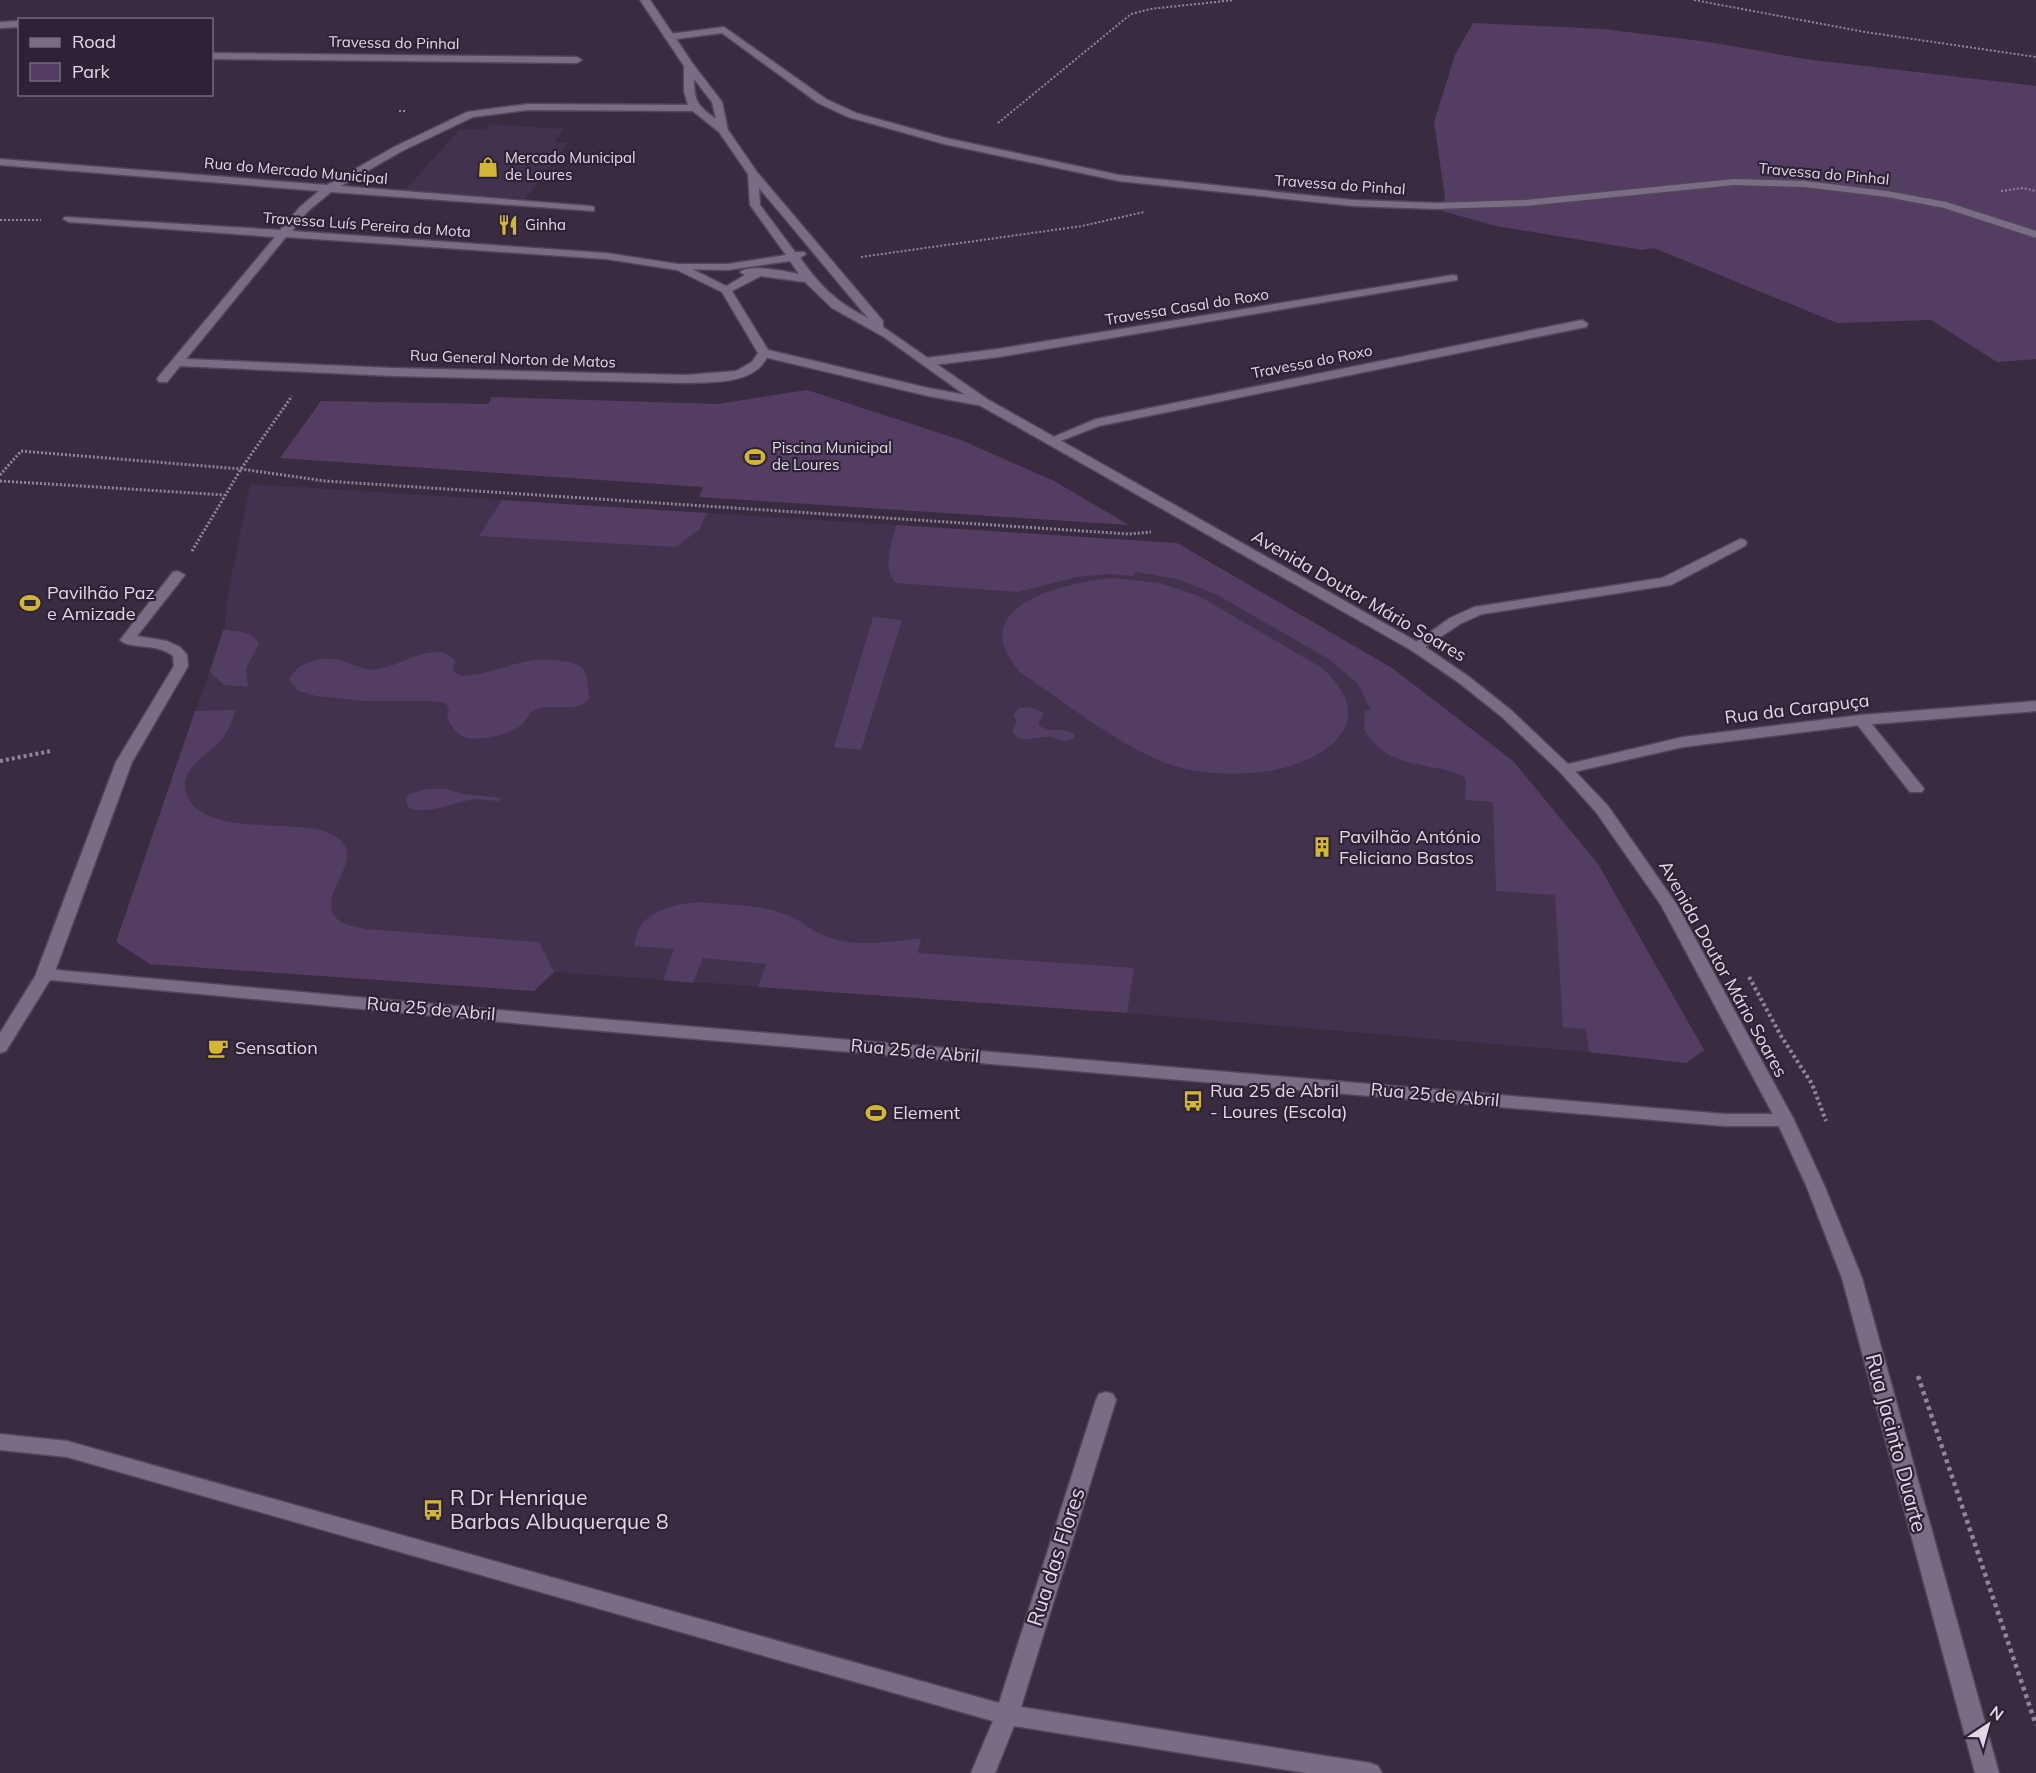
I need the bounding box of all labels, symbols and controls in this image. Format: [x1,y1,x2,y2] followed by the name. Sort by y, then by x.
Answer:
[18,18,213,96] legend
[72,30,116,53] text: Road
[328,32,460,53] street label: Travessa do Pinhal
[72,60,111,83] text: Park
[505,148,636,184] place label: Mercado Municipal de Loures
[204,153,389,188] street label: Rua do Mercado Municipal
[476,155,500,179] shop icon: Mercado Municipal de Loures
[1758,158,1890,189] street label: Travessa do Pinhal
[1274,170,1406,199] street label: Travessa do Pinhal
[263,208,471,241] street label: Travessa Luís Pereira da Mota
[496,213,520,237] restaurant icon: Ginha
[525,215,566,234] place label: Ginha
[1104,284,1270,329] street label: Travessa Casal do Roxo
[1250,340,1374,383] street label: Travessa do Roxo
[410,345,616,372] street label: Rua General Norton de Matos
[772,438,892,474] place label: Piscina Municipal de Loures
[743,445,767,469] sports icon: Piscina Municipal de Loures
[1248,525,1471,667] street label: Avenida Doutor Mário Soares
[47,581,155,625] place label: Pavilhão Paz e Amizade
[18,591,42,615] sports icon: Pavilhão Paz e Amizade
[1723,688,1871,729] street label: Rua da Carapuça
[1339,825,1481,869] place label: Pavilhão António Feliciano Bastos
[1310,835,1334,859] building icon: Pavilhão António Feliciano Bastos
[1654,856,1793,1081] street label: Avenida Doutor Mário Soares
[366,991,496,1026] street label: Rua 25 de Abril
[850,1033,980,1068] street label: Rua 25 de Abril
[206,1036,230,1060] cafe icon: Sensation
[235,1036,318,1059] place label: Sensation
[1370,1077,1500,1112] street label: Rua 25 de Abril
[1210,1079,1348,1123] place label: Rua 25 de Abril - Loures (Escola)
[1181,1089,1205,1113] bus stop icon: Rua 25 de Abril - Loures (Escola)
[864,1101,888,1125] sports icon: Element
[893,1101,960,1124] place label: Element
[1861,1351,1933,1535] street label: Rua Jacinto Duarte
[450,1484,669,1534] place label: R Dr Henrique Barbas Albuquerque 8
[1020,1484,1090,1629] street label: Rua das Flores
[421,1498,445,1522] bus stop icon: R Dr Henrique Barbas Albuquerque 8
[1958,1695,2018,1755] north arrow
[1986,1701,2008,1725] text: N

